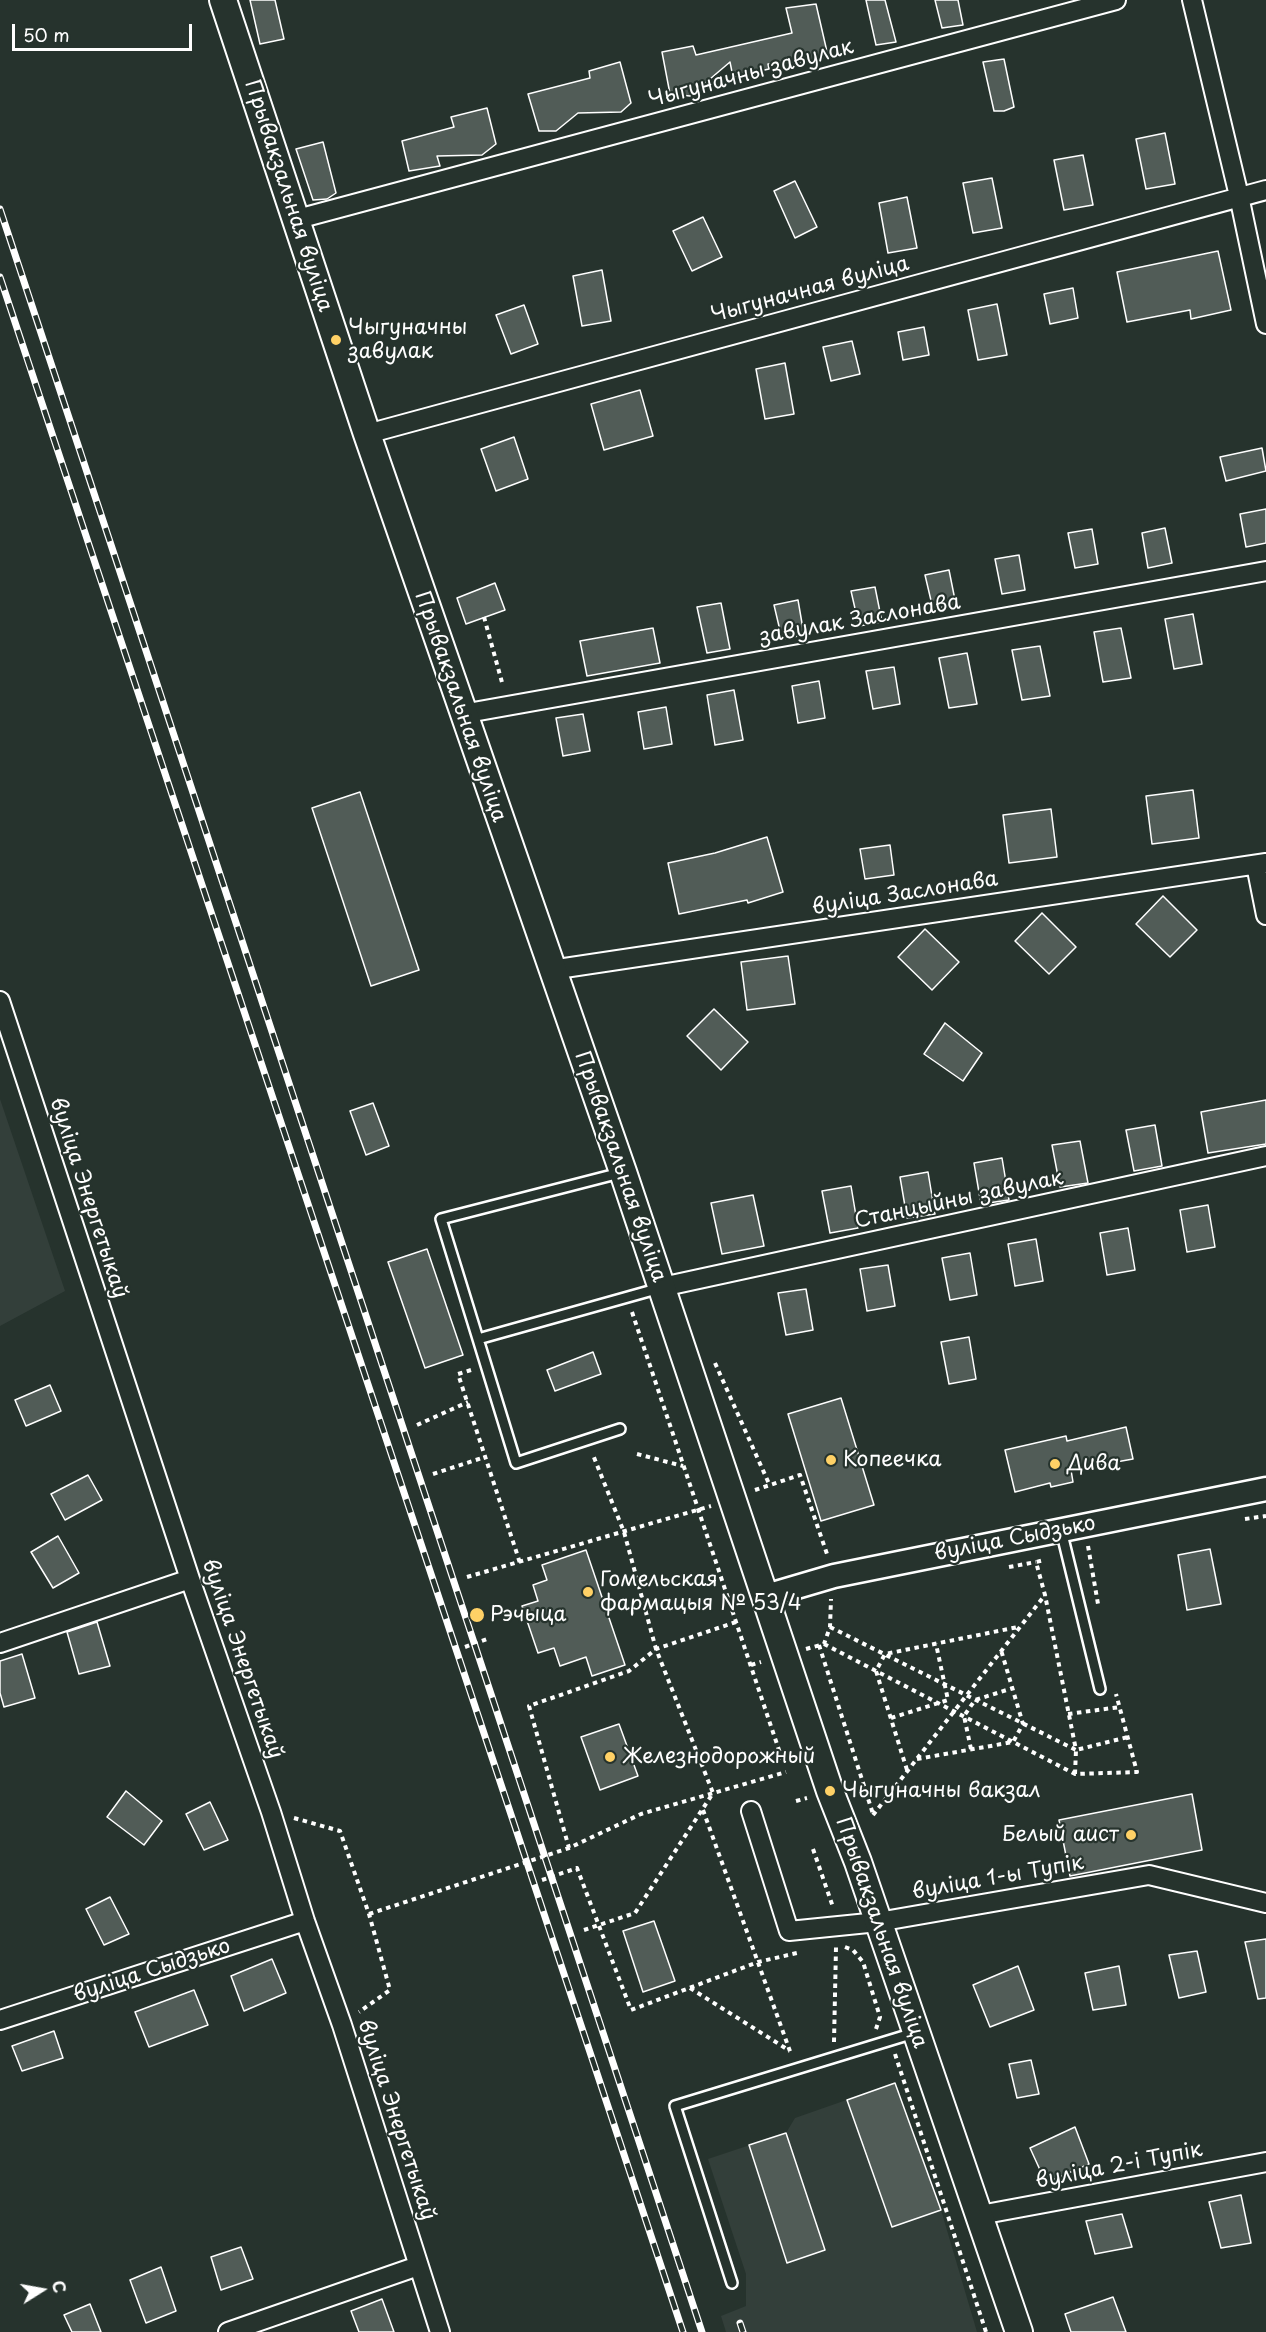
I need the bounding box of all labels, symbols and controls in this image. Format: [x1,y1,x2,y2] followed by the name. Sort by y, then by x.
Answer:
[15,12,195,50] scale bar
[23,21,70,48] text: 50 m
[646,34,856,114] street label: Чыгуначны завулак
[239,77,337,315] street label: Прывакзальная вуліца
[708,251,912,329] street label: Чыгуначная вуліца
[348,315,467,365] place label: Чыгуначны завулак
[329,333,343,347] marker: Чыгуначны завулак
[409,588,511,826] street label: Прывакзальная вуліца
[758,590,962,650] street label: завулак Заслонава
[810,867,1000,921] street label: вуліца Заслонава
[569,1048,671,1286] street label: Прывакзальная вуліца
[44,1095,132,1301] street label: вуліца Энергетыкаў
[852,1166,1066,1234] street label: Станцыйны завулак
[843,1447,942,1473] place label: Копеечка
[1067,1451,1121,1477] place label: Дива
[824,1453,838,1467] marker: Копеечка
[1048,1457,1062,1471] marker: Дива
[932,1511,1098,1567] street label: вуліца Сыдзько
[196,1556,288,1762] street label: вуліца Энергетыкаў
[600,1567,802,1617] place label: Гомельская фармацыя № 53/4
[581,1585,595,1599] marker: Гомельская фармацыя № 53/4
[490,1602,566,1628] place label: Рэчыца
[468,1606,486,1624] marker: Рэчыца
[622,1744,815,1770] place label: Железнодорожный
[603,1750,617,1764] marker: Железнодорожный
[842,1778,1041,1804] place label: Чыгуначны вакзал
[823,1784,837,1798] marker: Чыгуначны вакзал
[830,1814,932,2052] street label: Прывакзальная вуліца
[1002,1822,1119,1848] place label: Белый аист
[1124,1828,1138,1842] marker: Белый аист
[910,1850,1086,1906] street label: вуліца 1-ы Тупік
[70,1934,234,2008] street label: вуліца Сыдзько
[352,2017,440,2223] street label: вуліца Энергетыкаў
[1033,2137,1205,2195] street label: вуліца 2-і Тупік
[12,2260,72,2320] north arrow
[47,2278,73,2295] text: С

